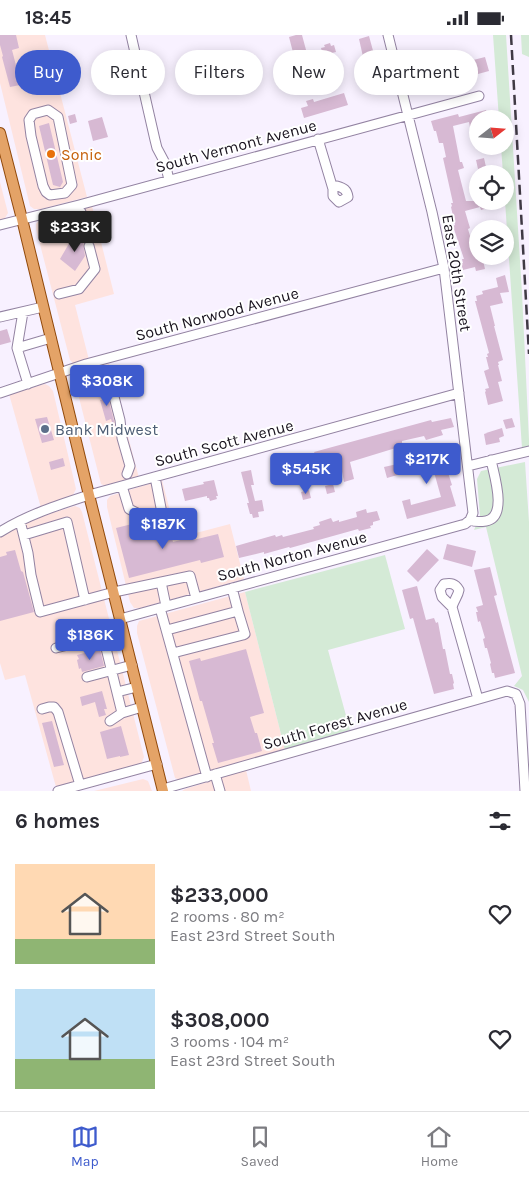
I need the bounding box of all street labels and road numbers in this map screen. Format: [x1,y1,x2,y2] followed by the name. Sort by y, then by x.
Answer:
[153,115,319,177] street label: South Vermont Avenue
[438,213,476,333] street label: East 20th Street
[133,283,301,345] street label: South Norwood Avenue
[153,415,295,471] street label: South Scott Avenue
[215,527,369,585] street label: South Norton Avenue
[261,694,409,754] street label: South Forest Avenue

